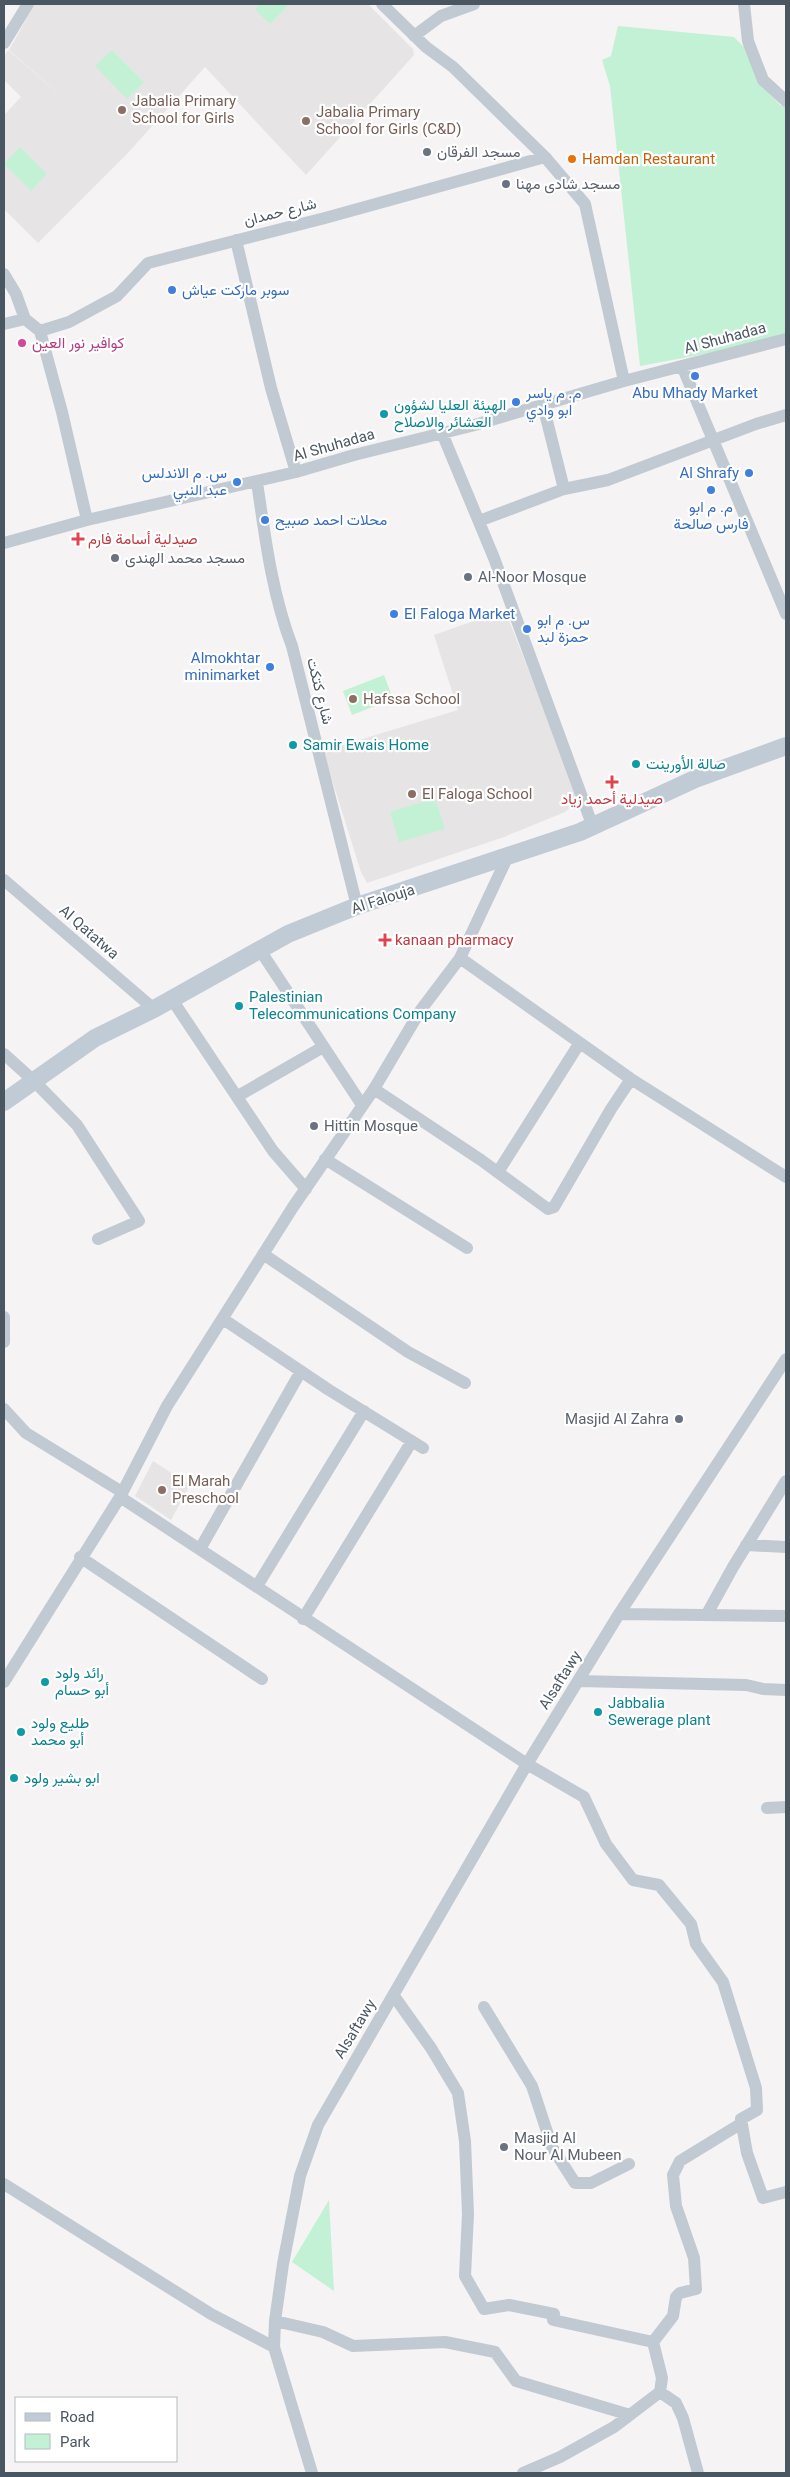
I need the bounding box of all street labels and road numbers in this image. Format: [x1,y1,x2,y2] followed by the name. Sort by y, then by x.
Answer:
[242,194,319,232] street label: شارع حمدان
[682,318,768,358] street label: Al Shuhadaa
[291,425,377,465] street label: Al Shuhadaa
[301,656,337,727] street label: شارع كتكت
[349,880,417,918] street label: Al Falouja
[56,901,122,963] street label: Al Qatatwa
[535,1647,585,1713] street label: Alsaftawy
[330,1996,380,2062] street label: Alsaftawy

